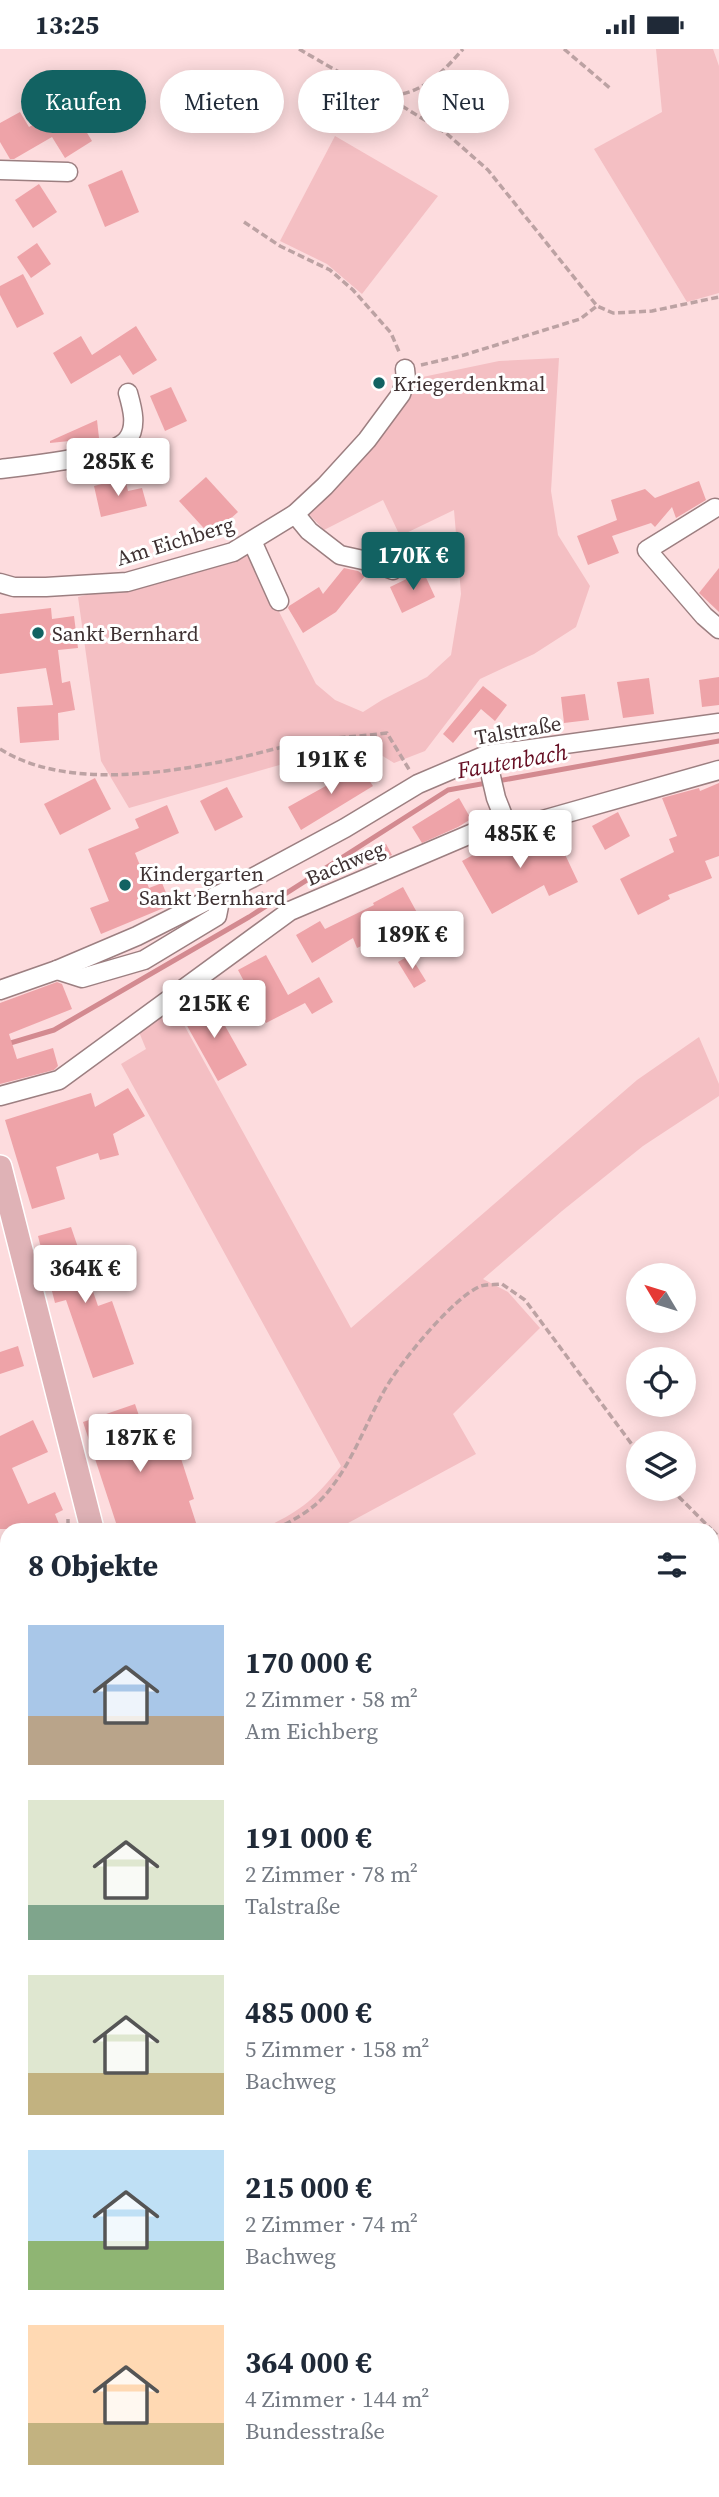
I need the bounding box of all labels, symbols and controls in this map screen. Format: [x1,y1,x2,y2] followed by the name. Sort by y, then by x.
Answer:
[35,7,99,43] text: 13:25
[21,70,146,133] chip: Kaufen
[160,70,284,133] chip: Mieten
[298,70,404,133] chip: Filter
[418,70,509,133] chip: Neu
[393,369,546,398] place label: Kriegerdenkmal
[371,375,387,391] marker: Kriegerdenkmal
[61,439,175,498] pin: 285K €
[83,445,153,477] text: 285K €
[113,509,238,573] street label: Am Eichberg
[356,533,470,592] pin: 170K €
[378,539,448,571] text: 170K €
[52,619,199,648] place label: Sankt Bernhard
[30,625,46,641] marker: Sankt Bernhard
[473,708,563,752] street label: Talstraße
[453,735,570,787] water label: Fautenbach
[274,737,388,796] pin: 191K €
[296,743,366,775] text: 191K €
[463,811,577,870] pin: 485K €
[485,817,555,849] text: 485K €
[301,833,389,893] street label: Bachweg
[139,859,286,912] place label: Kindergarten Sankt Bernhard
[117,877,133,893] marker: Kindergarten Sankt Bernhard
[355,911,469,971] pin: 189K €
[377,918,447,950] text: 189K €
[157,981,271,1040] pin: 215K €
[179,987,249,1019] text: 215K €
[28,1245,142,1305] pin: 364K €
[50,1252,120,1284] text: 364K €
[626,1263,696,1333] north arrow
[626,1263,696,1501] map controls
[626,1347,696,1417] button: locate
[83,1415,197,1474] pin: 187K €
[105,1421,175,1453] text: 187K €
[626,1431,696,1501] button: layers
[28,1545,158,1586] text: 8 Objekte
[653,1546,691,1584] icon: filters
[245,1642,372,1683] text: 170 000 €
[84,1653,168,1737] icon: home
[245,1683,418,1715] text: 2 Zimmer · 58 m²
[245,1715,378,1747] text: Am Eichberg
[245,1817,372,1858] text: 191 000 €
[84,1828,168,1912] icon: home
[245,1858,418,1890] text: 2 Zimmer · 78 m²
[245,1890,341,1922] text: Talstraße
[245,1992,372,2033] text: 485 000 €
[84,2003,168,2087] icon: home
[245,2033,429,2065] text: 5 Zimmer · 158 m²
[245,2065,336,2097] text: Bachweg
[245,2167,372,2208] text: 215 000 €
[84,2178,168,2262] icon: home
[245,2208,418,2240] text: 2 Zimmer · 74 m²
[245,2240,336,2272] text: Bachweg
[245,2342,372,2383] text: 364 000 €
[84,2353,168,2437] icon: home
[245,2383,429,2415] text: 4 Zimmer · 144 m²
[245,2415,385,2447] text: Bundesstraße

